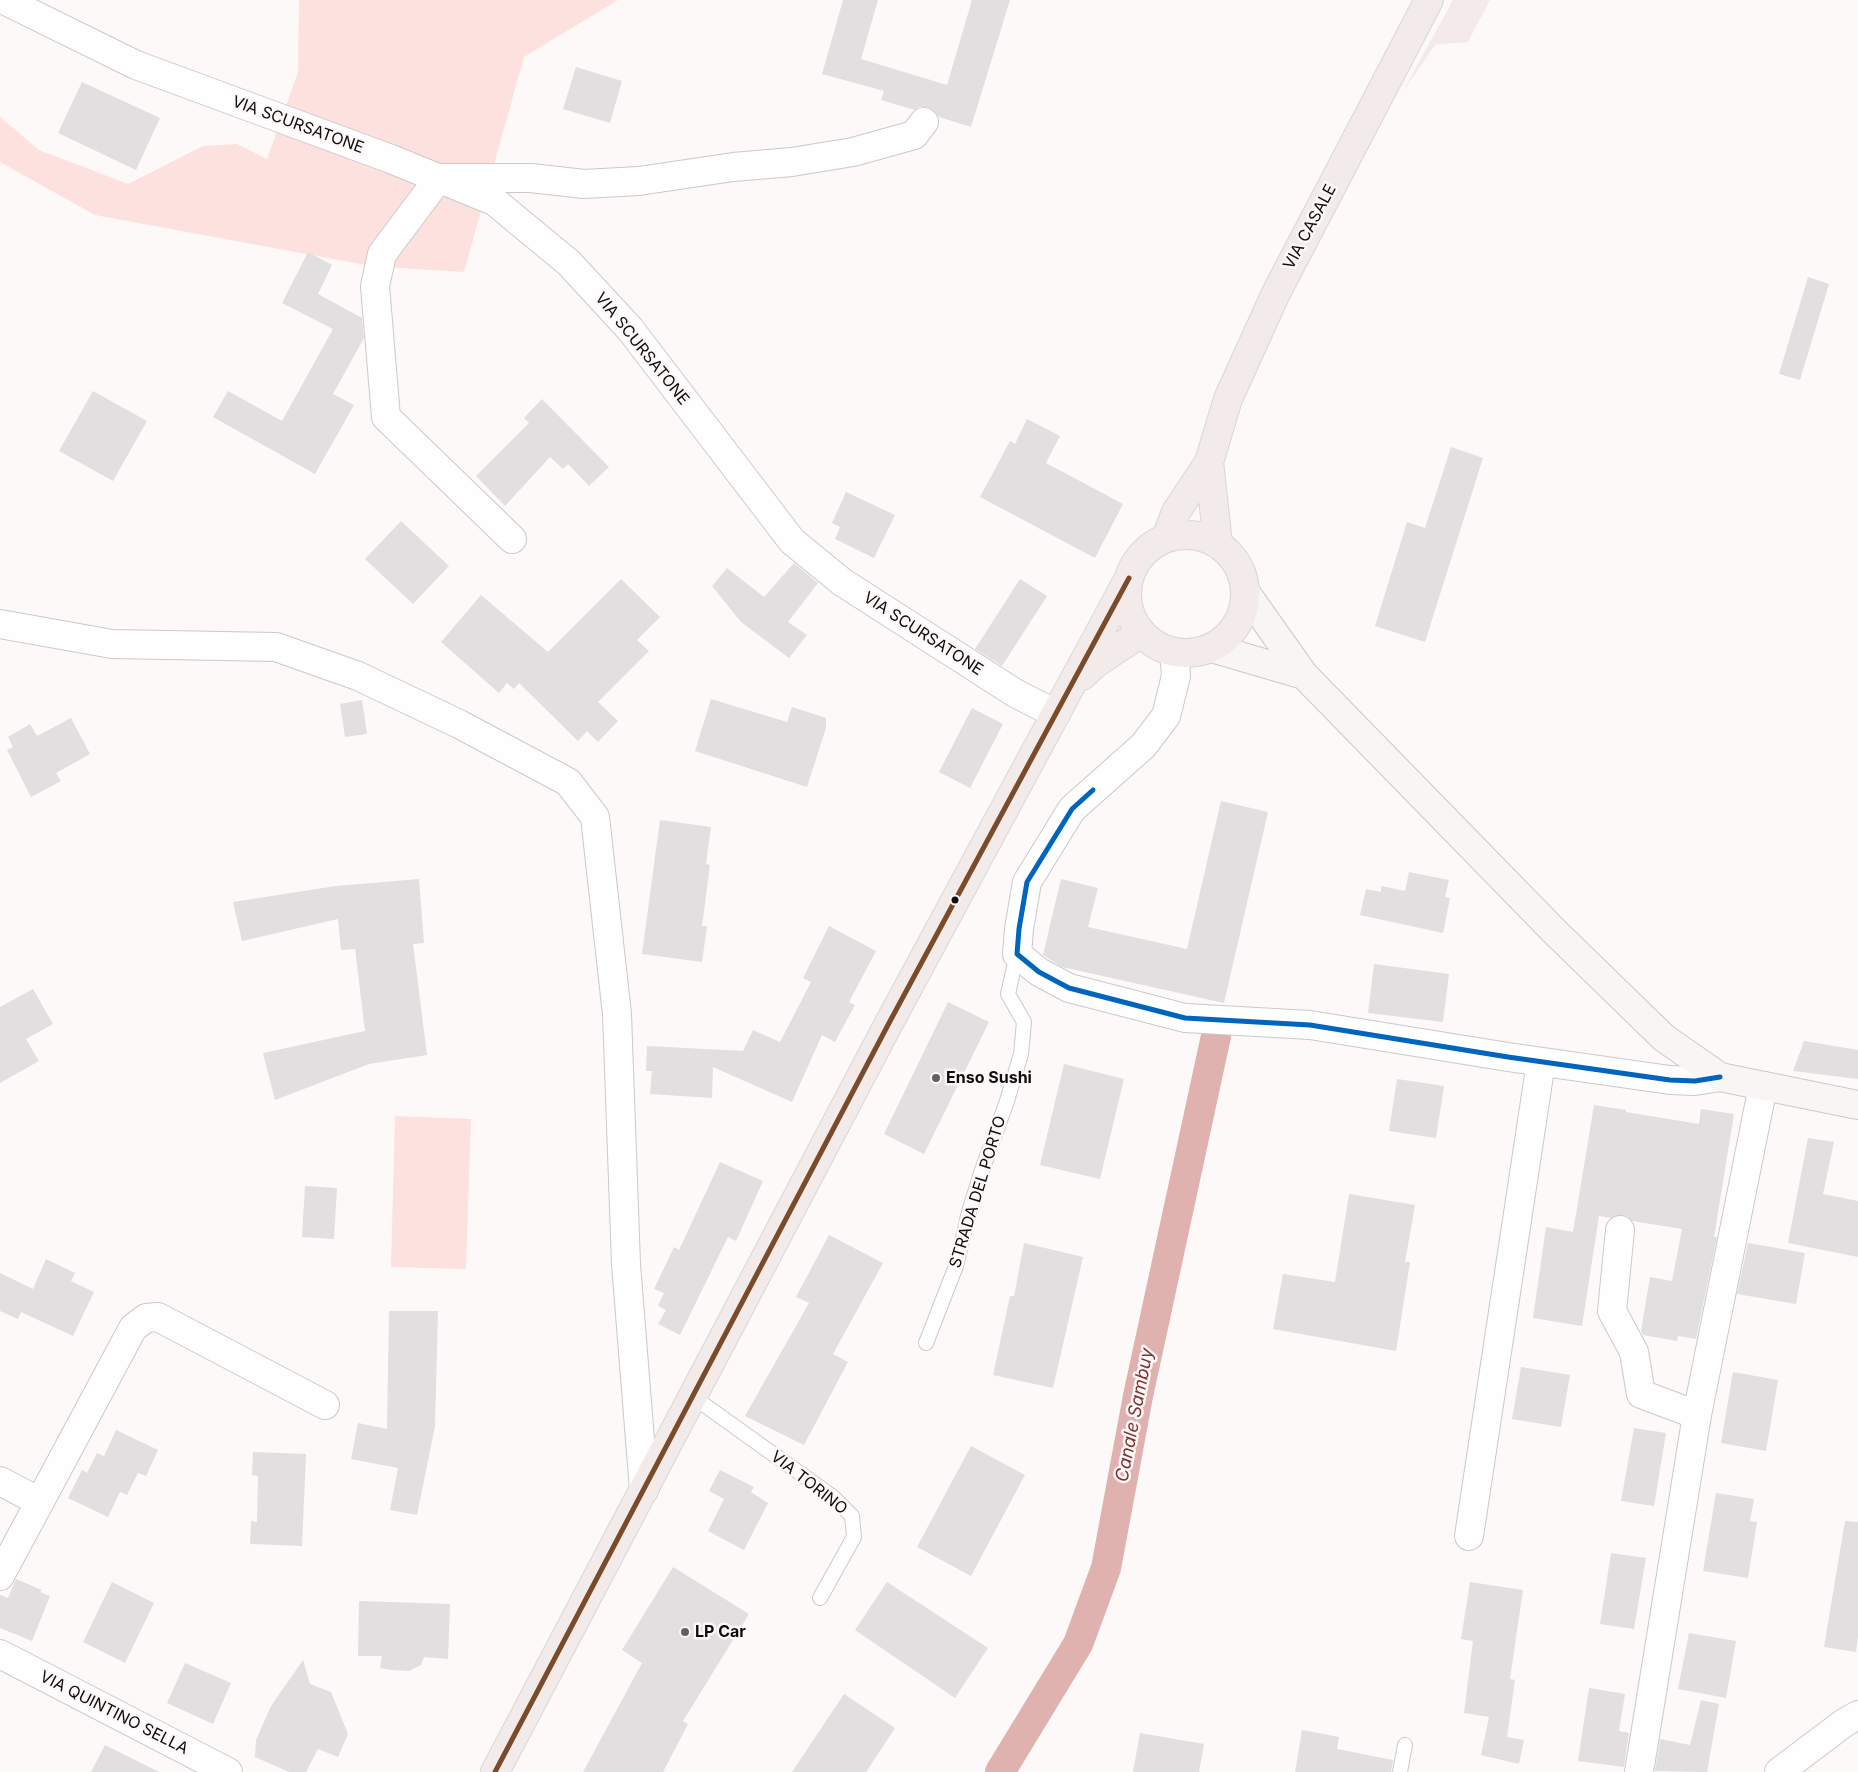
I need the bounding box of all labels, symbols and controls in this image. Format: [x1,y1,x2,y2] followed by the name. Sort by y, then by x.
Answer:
[230,92,366,158] street label: VIA SCURSATONE
[1280,181,1340,273] street label: VIA CASALE
[591,289,693,409] street label: VIA SCURSATONE
[860,588,986,680] street label: VIA SCURSATONE
[950,895,960,905] unlabelled marker
[946,1068,1032,1088] place label: Enso Sushi
[930,1072,942,1084] marker: Enso Sushi
[946,1114,1010,1270] street label: STRADA DEL PORTO
[1111,1346,1159,1484] water label: Canale Sambuy
[767,1447,851,1519] street label: VIA TORINO
[695,1622,746,1642] place label: LP Car
[679,1626,691,1638] marker: LP Car
[37,1667,191,1759] street label: VIA QUINTINO SELLA

